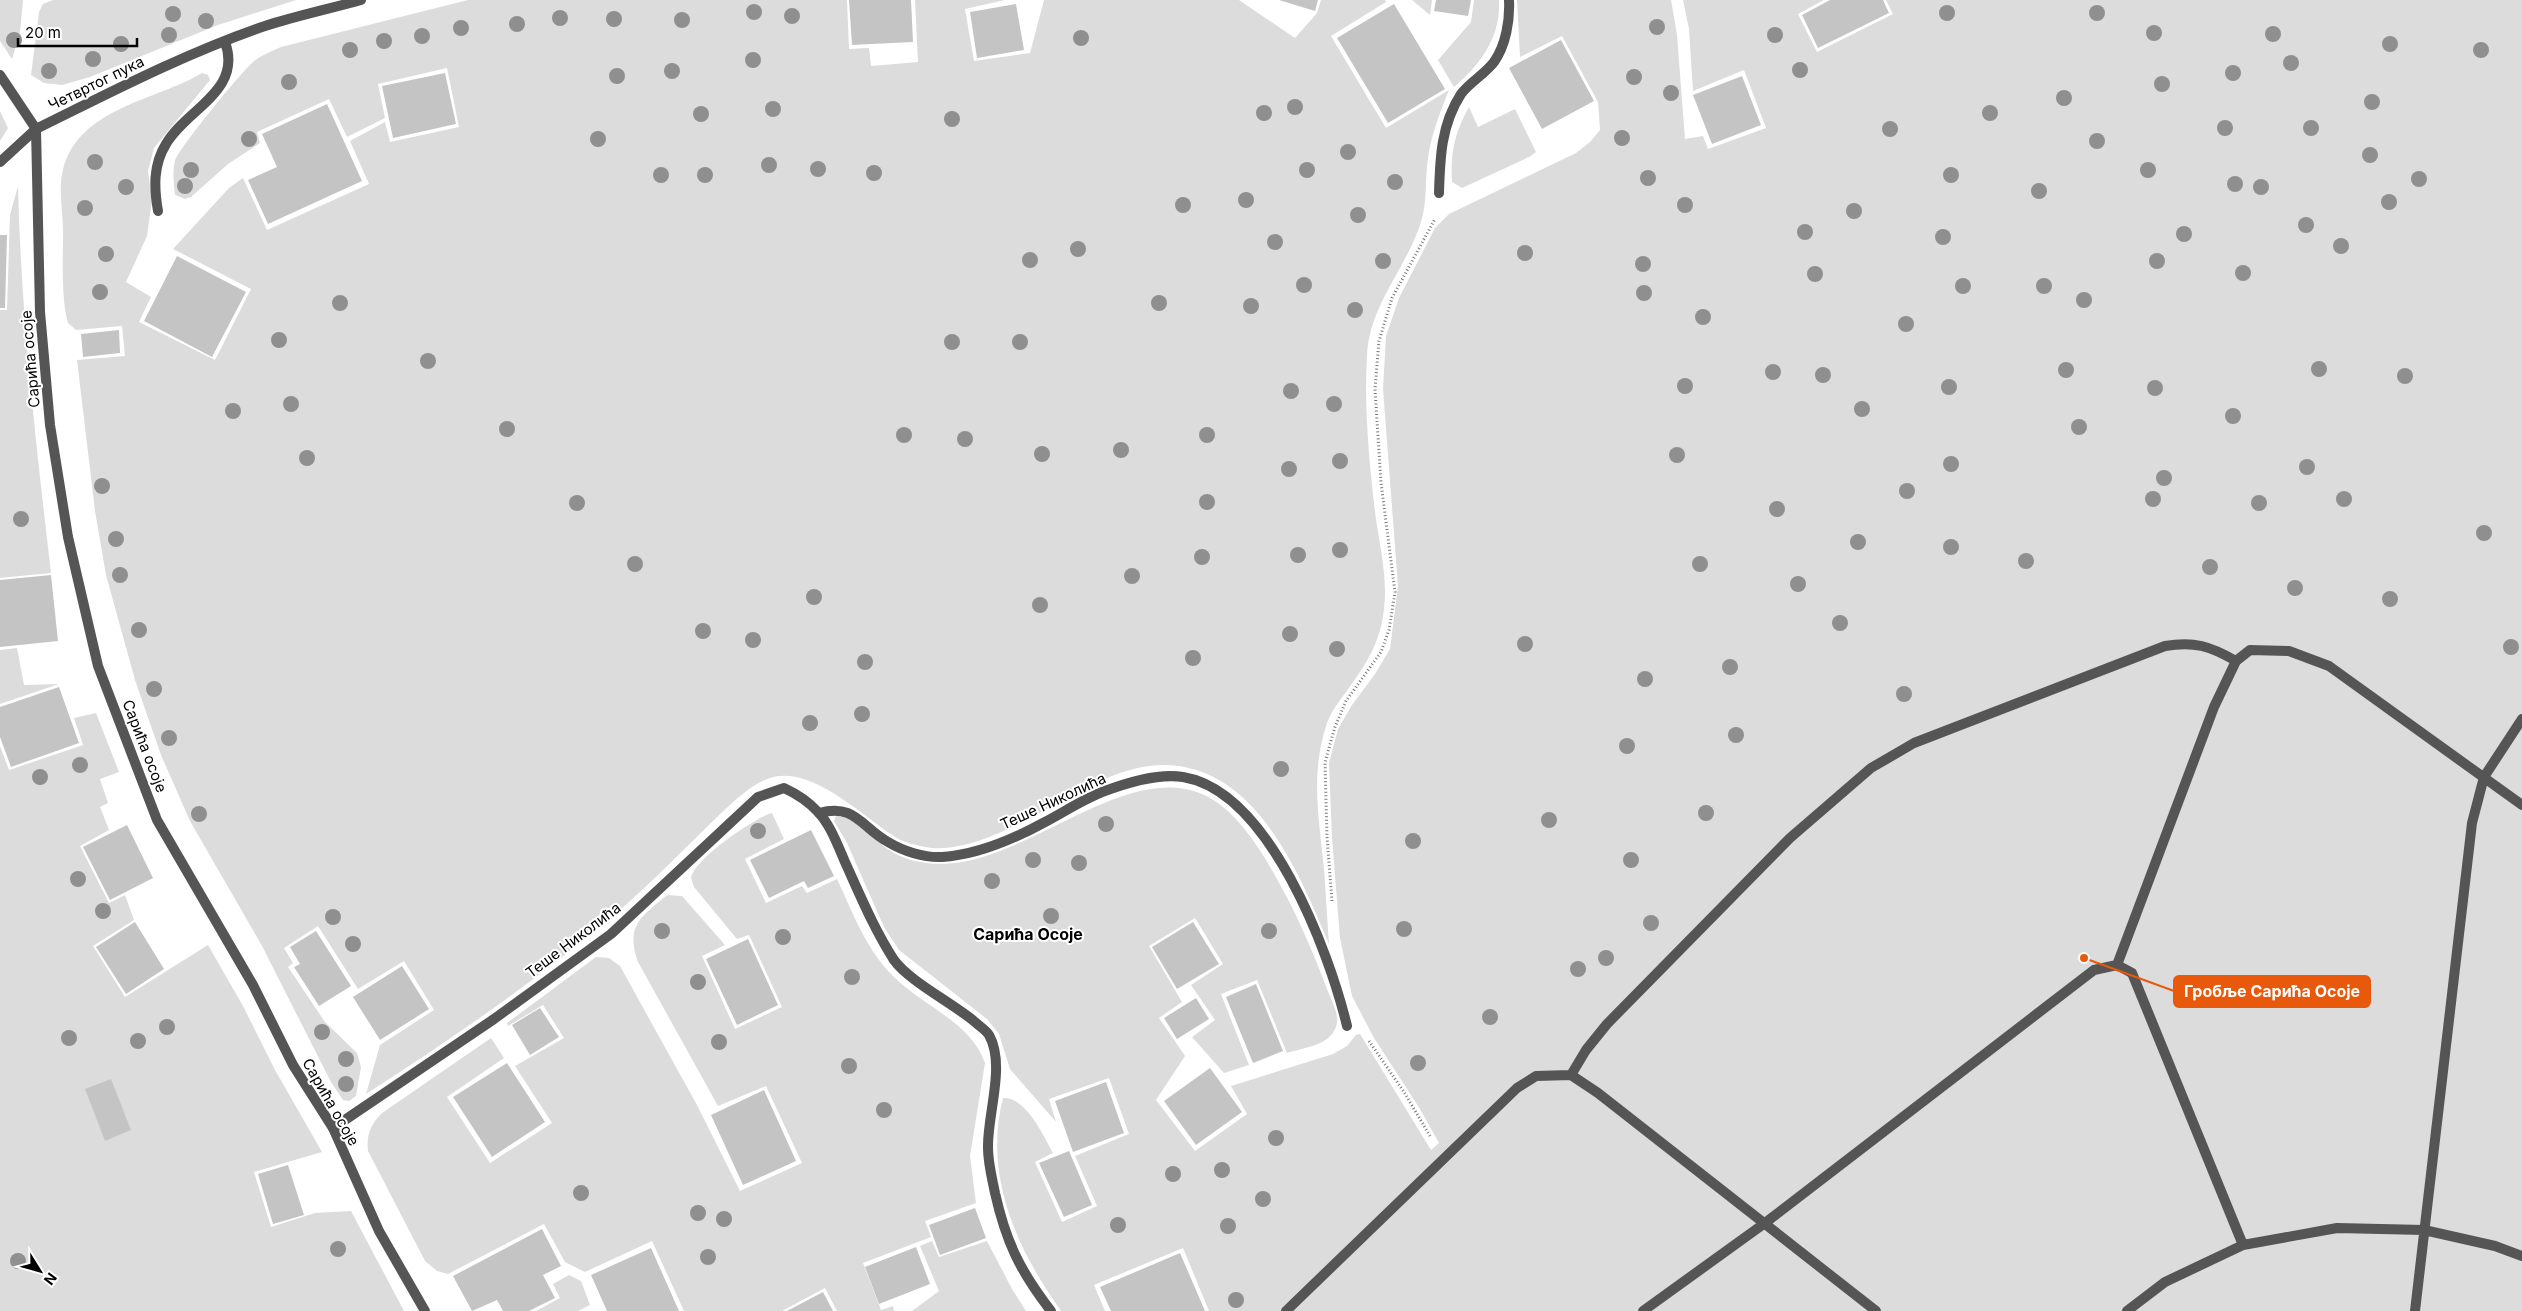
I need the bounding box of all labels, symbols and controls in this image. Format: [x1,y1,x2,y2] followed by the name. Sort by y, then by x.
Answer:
[18,15,136,47] scale bar
[25,23,61,42] text: 20 m
[45,52,147,114] street label: Четвртог пука
[16,309,44,409] street label: Сарића осоје
[119,697,171,795] street label: Сарића осоје
[997,768,1109,834] street label: Теше Николића
[522,898,624,982] street label: Теше Николића
[973,924,1083,944] district label: Сарића Осоје
[2174,976,2370,1007] callout: Гробље Сарића Осоје
[2184,981,2360,1001] text: Гробље Сарића Осоје
[298,1055,364,1149] street label: Сарића осоје
[15,1246,65,1296] north arrow
[41,1270,61,1289] text: N

